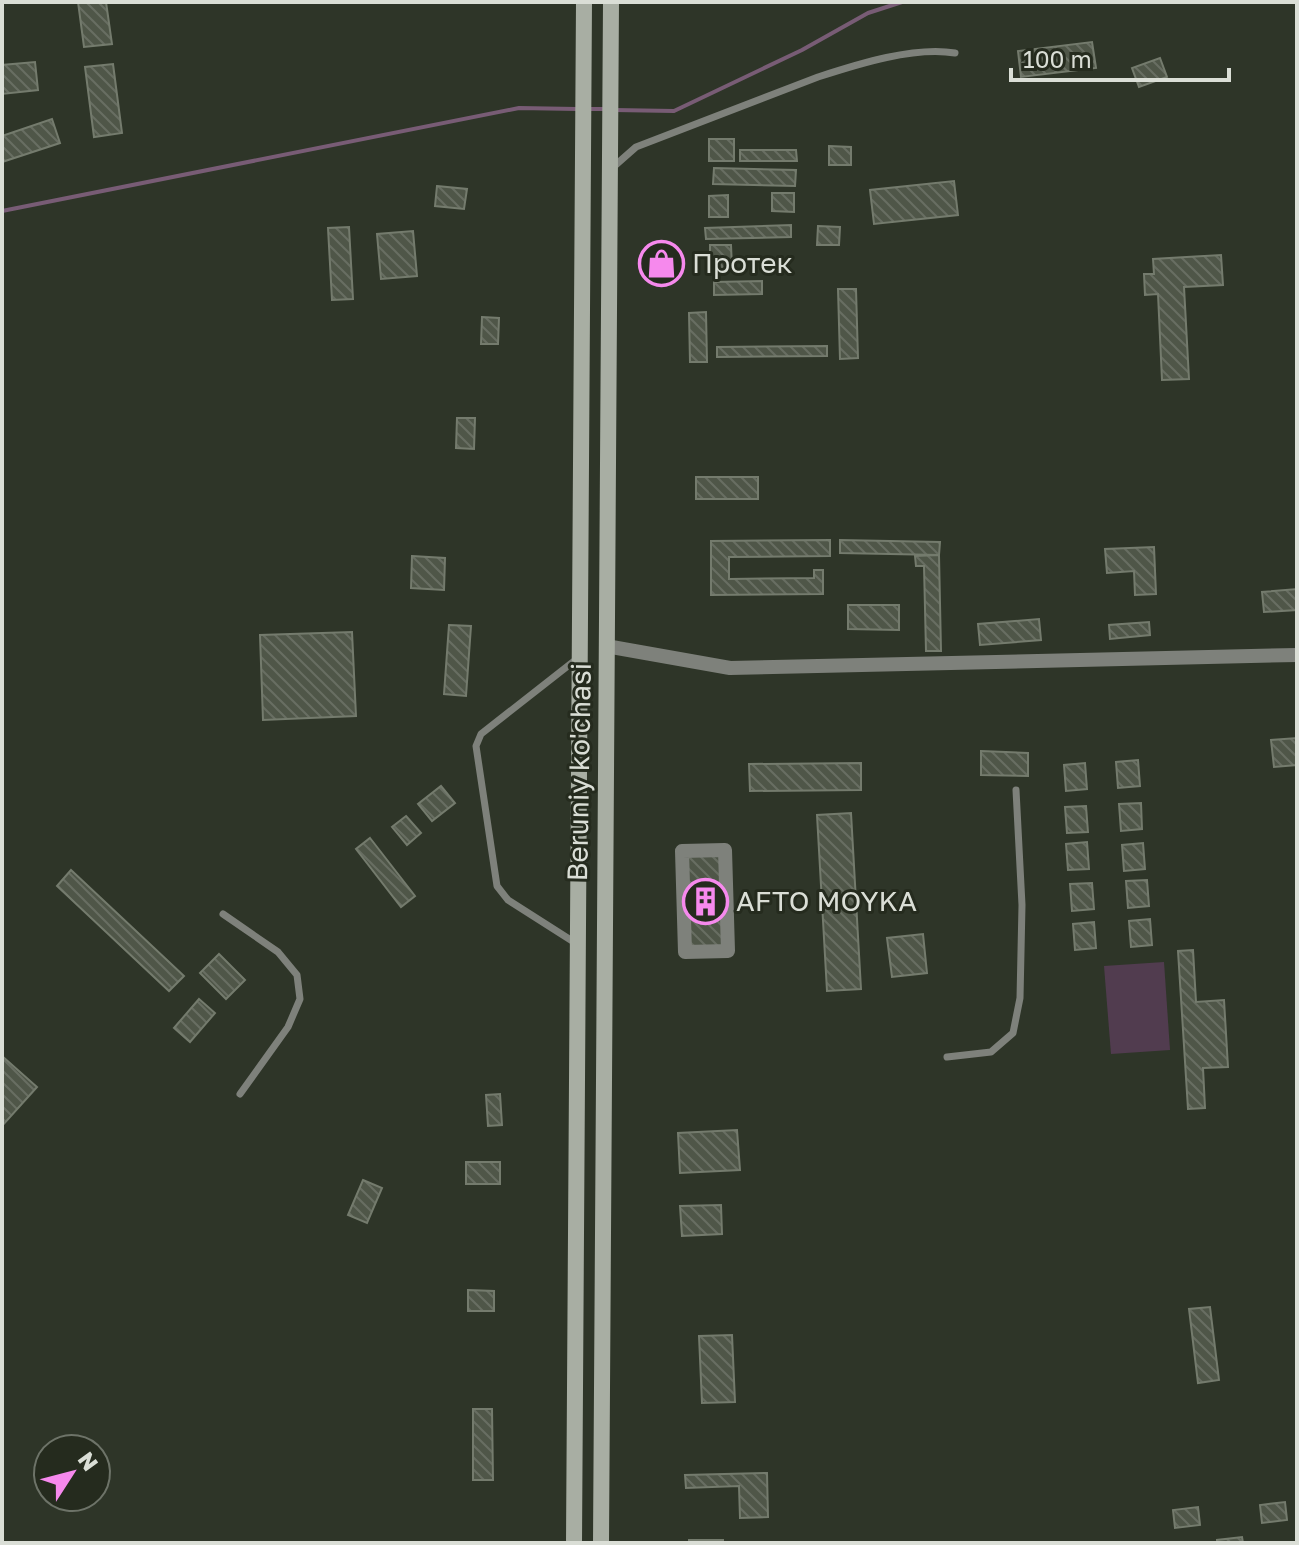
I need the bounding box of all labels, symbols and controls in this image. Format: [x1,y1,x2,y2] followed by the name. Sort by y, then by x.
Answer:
[1011,32,1229,82] scale bar
[1023,44,1092,73] text: 100 m
[637,239,685,287] shop icon: Протек
[692,246,793,279] place label: Протек
[560,662,597,882] street label: Beruniy ko'chasi
[681,877,729,925] building icon: AFTO MOYKA
[736,884,917,917] place label: AFTO MOYKA
[32,1433,112,1513] north arrow
[73,1446,104,1476] text: N

